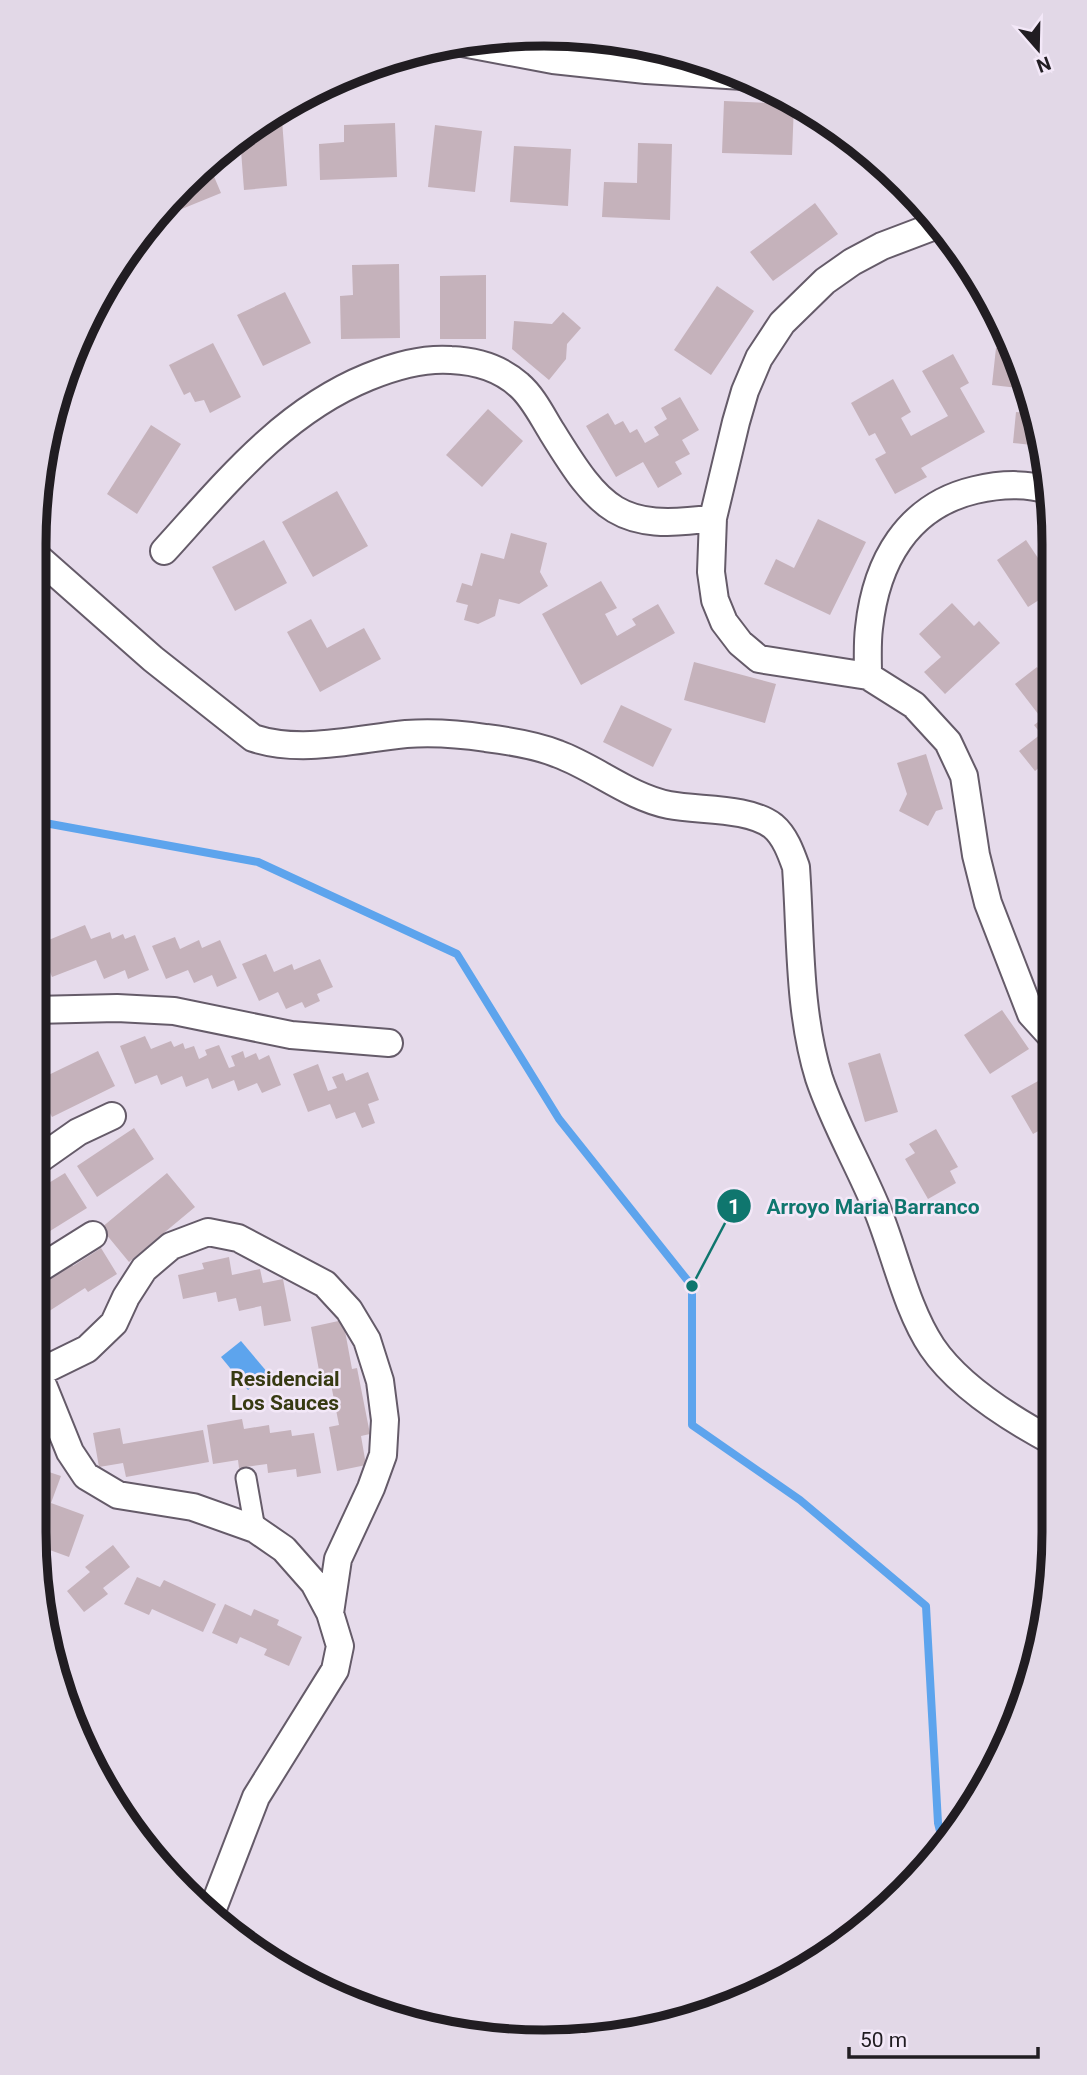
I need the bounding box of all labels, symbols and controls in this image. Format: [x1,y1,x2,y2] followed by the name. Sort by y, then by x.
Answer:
[1003,14,1073,84] north arrow
[1033,51,1054,78] text: N
[717,1185,993,1227] callout: Arroyo Maria Barranco
[728,1195,740,1219] text: 1
[766,1195,980,1219] text: Arroyo Maria Barranco
[230,1367,340,1415] district label: Residencial Los Sauces
[849,2016,1038,2060] scale bar
[860,2028,907,2052] text: 50 m

